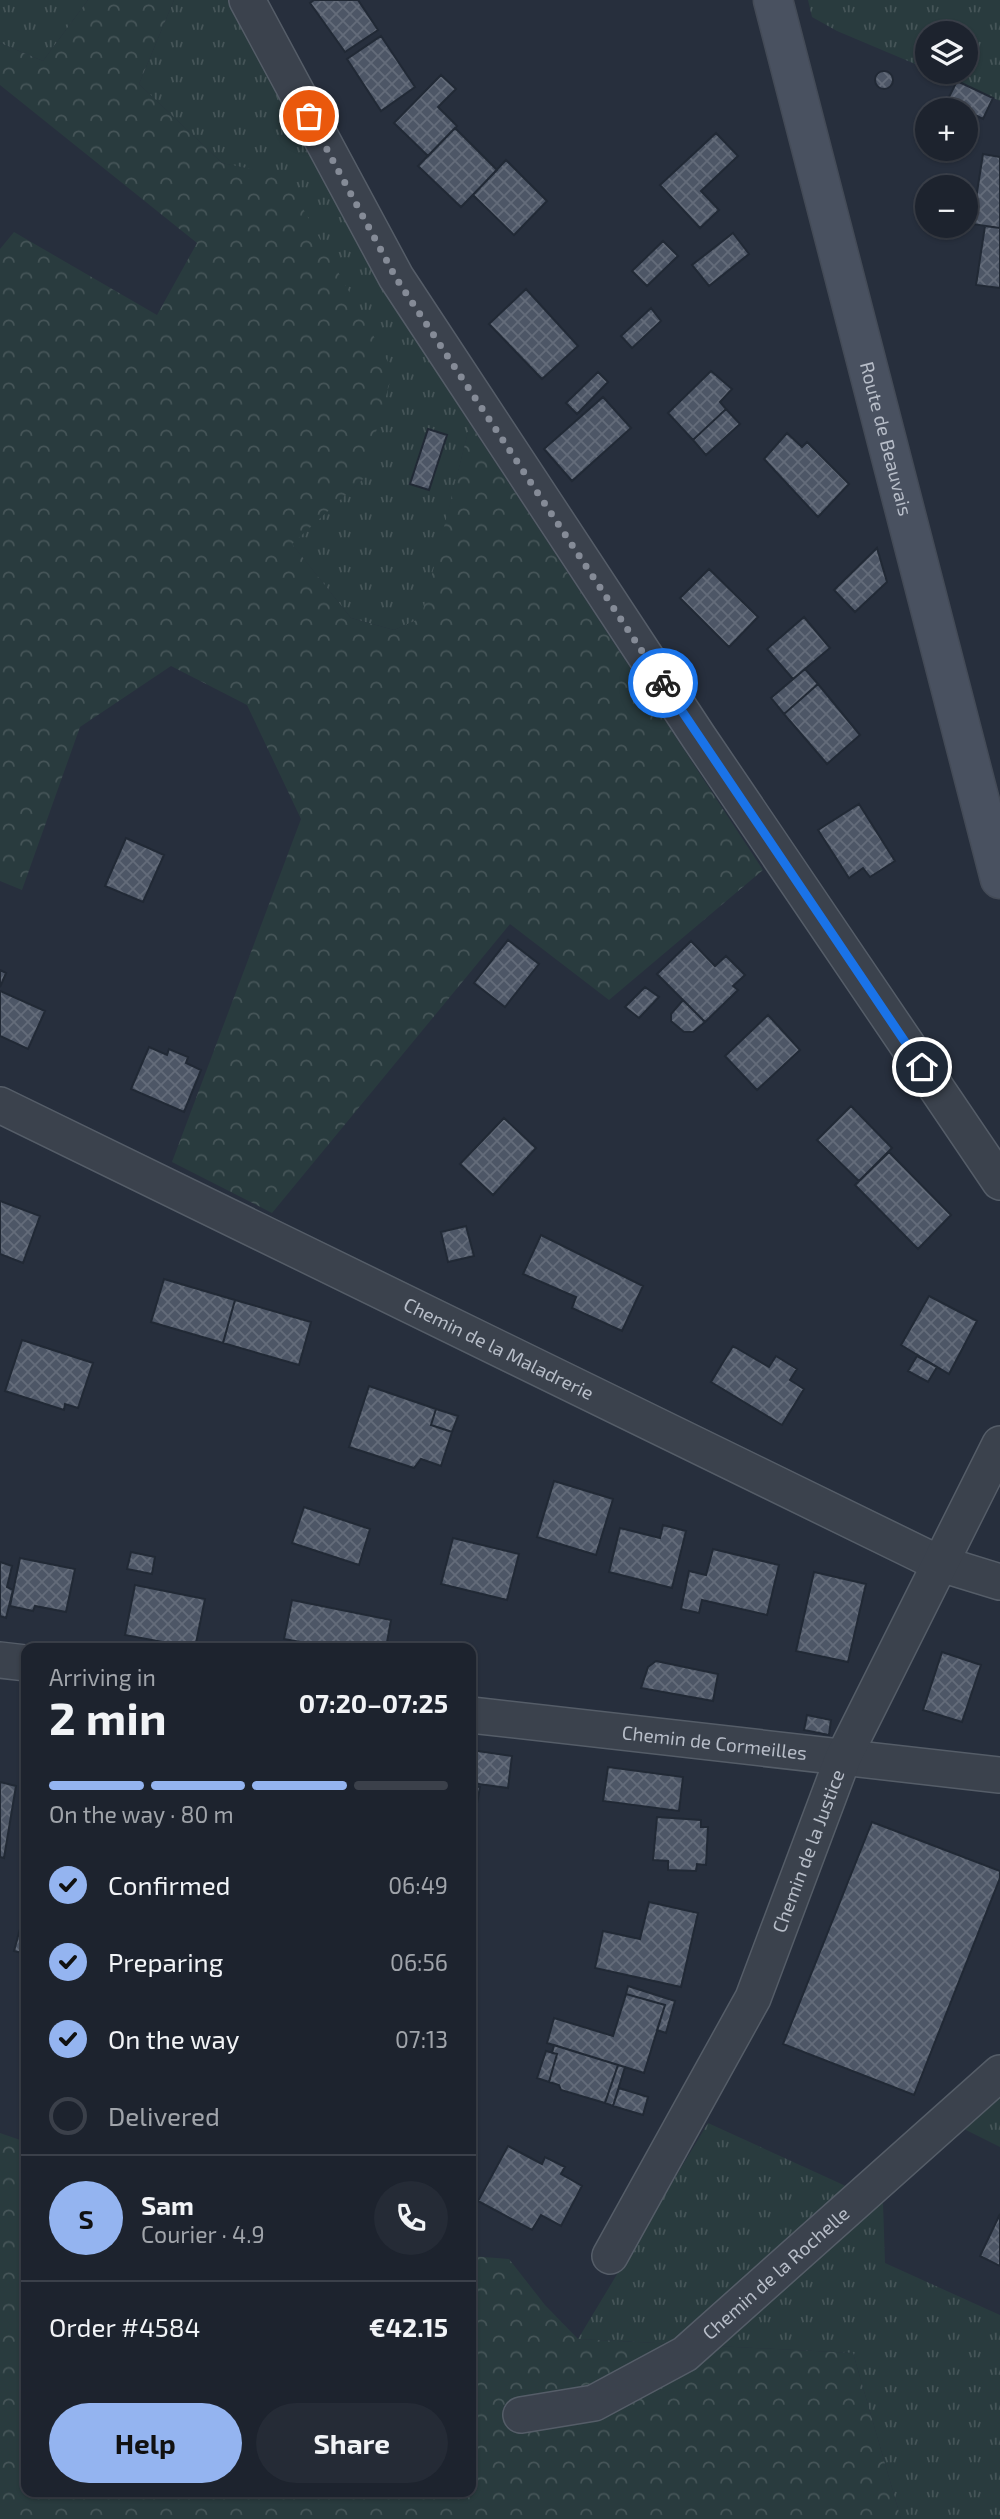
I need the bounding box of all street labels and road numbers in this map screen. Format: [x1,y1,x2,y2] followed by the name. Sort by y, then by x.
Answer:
[856,359,918,518] street label: Route de Beauvais
[400,1292,598,1404] street label: Chemin de la Maladrerie
[621,1720,808,1764] street label: Chemin de Cormeilles
[767,1766,849,1936] street label: Chemin de la Justice
[697,2201,854,2344] street label: Chemin de la Rochelle

